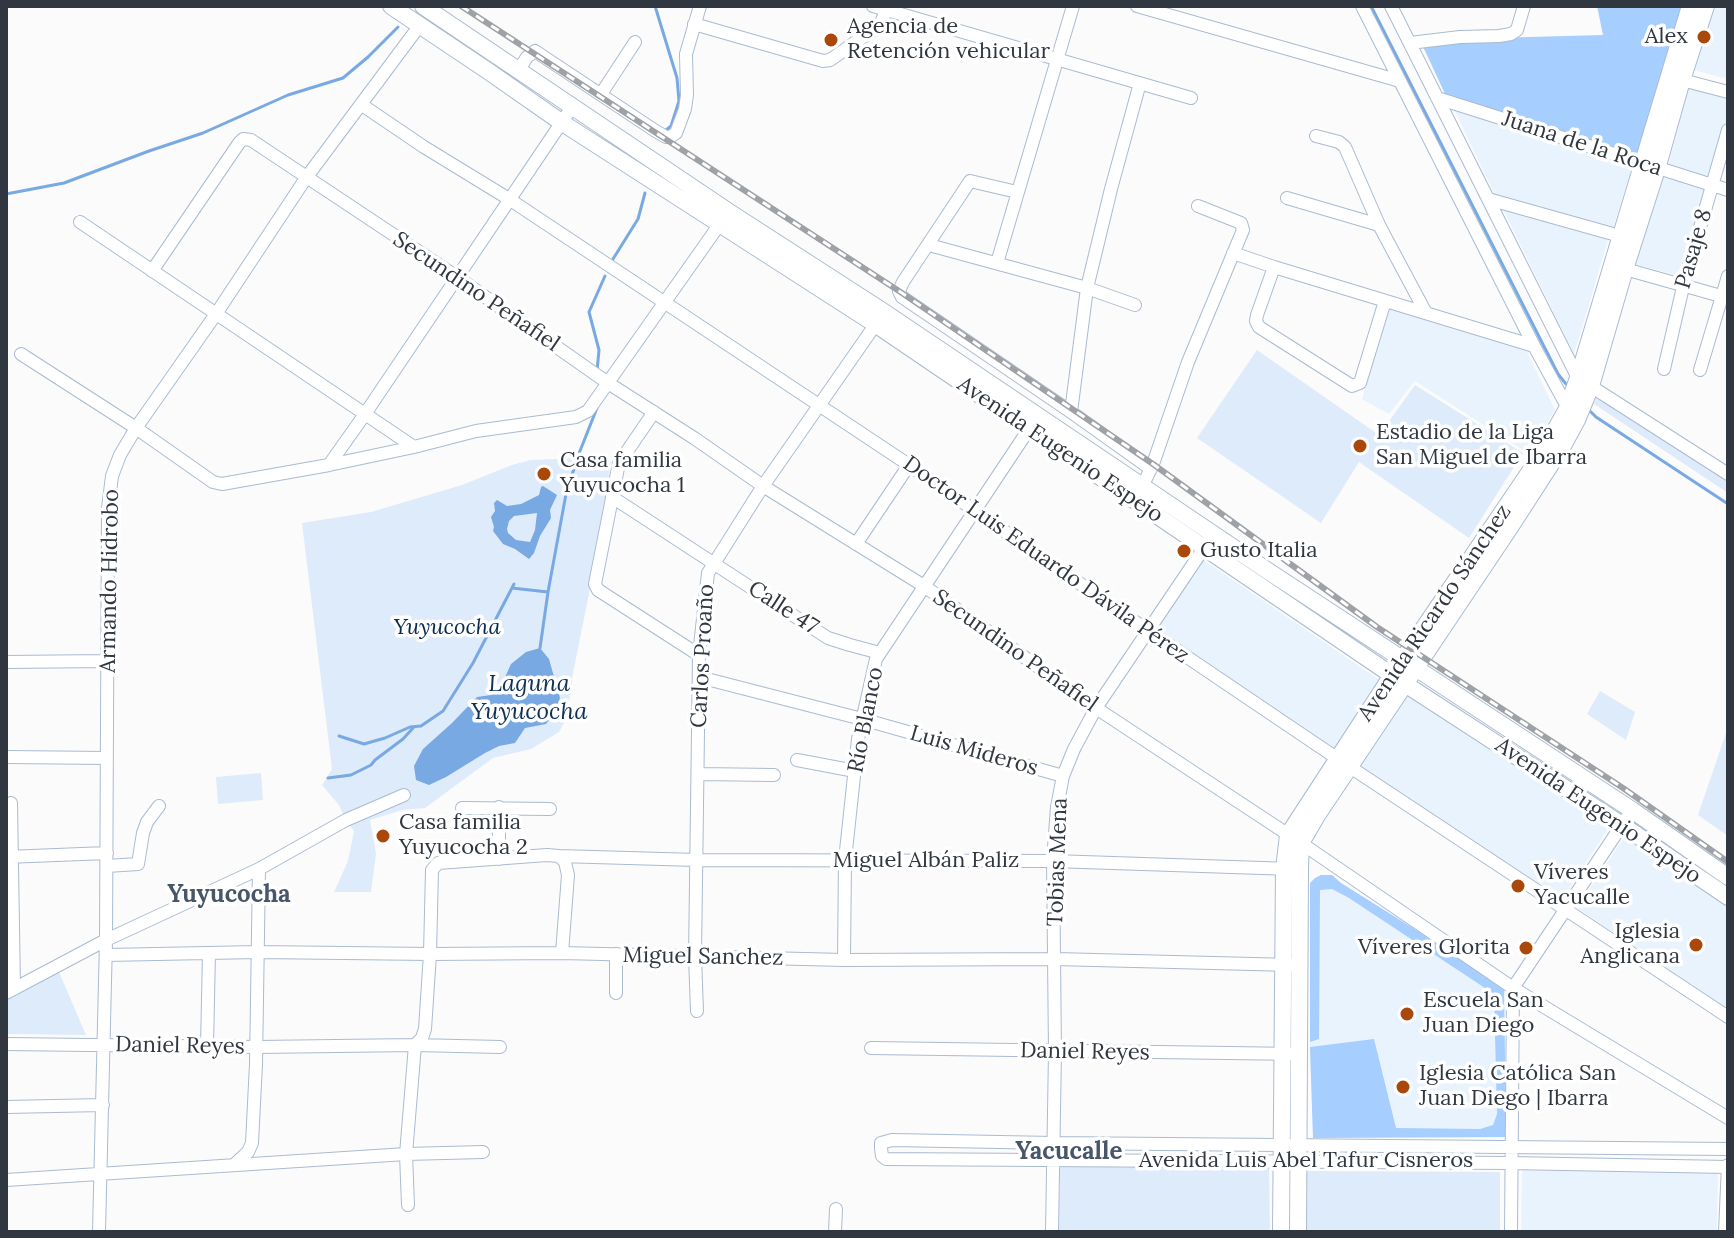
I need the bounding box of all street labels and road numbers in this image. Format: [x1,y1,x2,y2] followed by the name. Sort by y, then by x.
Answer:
[1499,106,1665,182] street label: Juana de la Roca
[1670,206,1718,292] street label: Pasaje 8
[388,226,564,358] street label: Secundino Peñafiel
[952,371,1168,529] street label: Avenida Eugenio Espejo
[898,451,1194,669] street label: Doctor Luis Eduardo Dávila Pérez
[95,489,125,673] street label: Armando Hidrobo
[1353,500,1517,726] street label: Avenida Ricardo Sánchez
[743,576,823,640] street label: Calle 47
[686,583,720,729] street label: Carlos Proaño
[927,584,1103,718] street label: Secundino Peñafiel
[843,665,889,775] street label: Río Blanco
[907,720,1041,782] street label: Luis Mideros
[1490,732,1706,890] street label: Avenida Eugenio Espejo
[1043,797,1073,927] street label: Tobias Mena
[833,848,1019,874] street label: Miguel Albán Paliz
[622,942,784,972] street label: Miguel Sanchez
[115,1032,245,1060] street label: Daniel Reyes
[1020,1038,1150,1066] street label: Daniel Reyes
[1139,1148,1473,1174] street label: Avenida Luis Abel Tafur Cisneros

